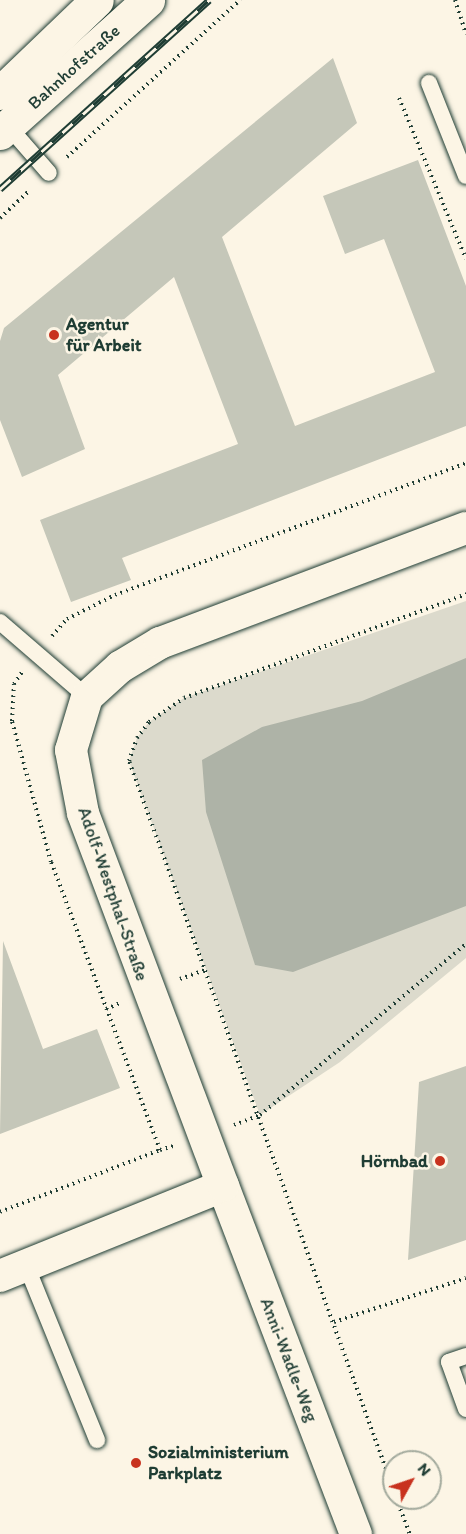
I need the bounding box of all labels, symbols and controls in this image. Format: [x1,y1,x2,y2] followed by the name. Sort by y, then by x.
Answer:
[23,20,125,114] street label: Bahnhofstraße
[66,314,142,356] place label: Agentur für Arbeit
[47,328,61,342] marker: Agentur für Arbeit
[73,804,153,984] street label: Adolf-Westphal-Straße
[361,1150,428,1172] place label: Hörnbad
[433,1154,447,1168] marker: Hörnbad
[255,1295,323,1425] street label: Anni-Wadle-Weg
[148,1442,289,1484] place label: Sozialministerium Parkplatz
[382,1450,442,1510] north arrow
[129,1456,143,1470] marker: Sozialministerium Parkplatz
[414,1459,435,1480] text: N

